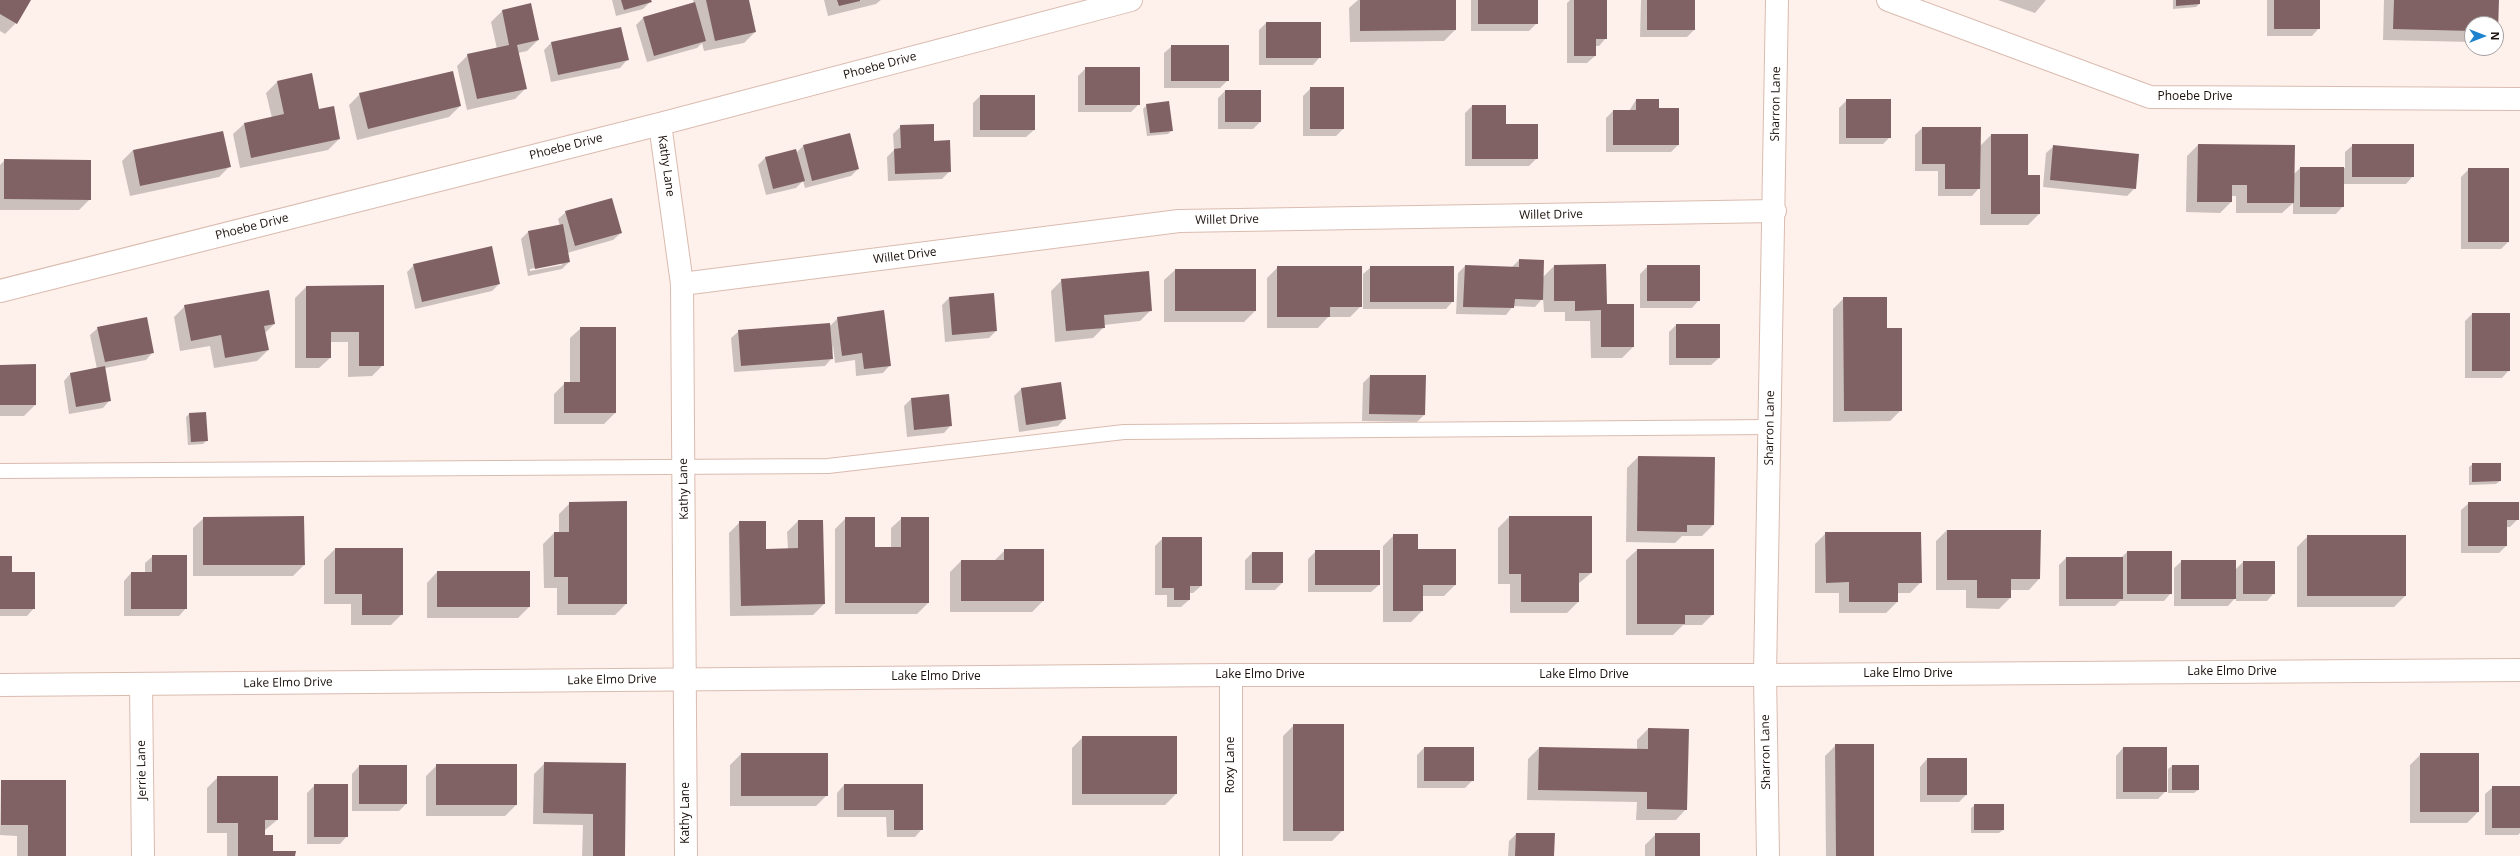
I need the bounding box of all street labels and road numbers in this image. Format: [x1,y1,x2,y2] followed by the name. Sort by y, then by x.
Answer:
[842,49,918,83] street label: Phoebe Drive
[1768,66,1784,142] street label: Sharron Lane
[2157,90,2233,104] street label: Phoebe Drive
[528,131,604,163] street label: Phoebe Drive
[655,134,677,198] street label: Kathy Lane
[1519,207,1583,223] street label: Willet Drive
[214,211,290,243] street label: Phoebe Drive
[1195,212,1259,228] street label: Willet Drive
[873,245,937,267] street label: Willet Drive
[1762,390,1778,466] street label: Sharron Lane
[676,458,692,520] street label: Kathy Lane
[2187,665,2277,679] street label: Lake Elmo Drive
[1863,667,1953,681] street label: Lake Elmo Drive
[1215,668,1305,682] street label: Lake Elmo Drive
[1539,668,1629,682] street label: Lake Elmo Drive
[891,670,981,684] street label: Lake Elmo Drive
[567,672,657,688] street label: Lake Elmo Drive
[243,675,333,691] street label: Lake Elmo Drive
[1758,714,1774,790] street label: Sharron Lane
[1224,736,1238,794] street label: Roxy Lane
[134,740,150,800] street label: Jerrie Lane
[679,782,693,844] street label: Kathy Lane

